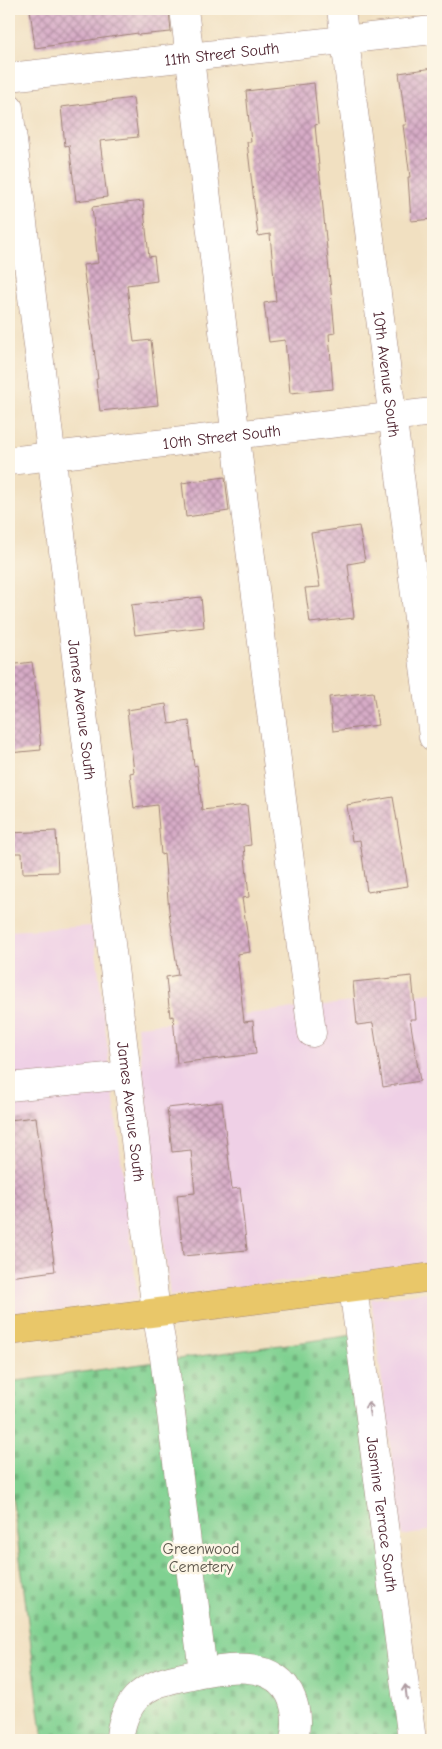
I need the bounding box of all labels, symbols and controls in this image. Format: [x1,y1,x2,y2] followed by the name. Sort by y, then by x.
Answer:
[163,39,280,70] street label: 11th Street South
[369,310,403,439] street label: 10th Avenue South
[162,422,282,453] street label: 10th Street South
[64,638,99,781] street label: James Avenue South
[113,1040,148,1183] street label: James Avenue South
[364,1402,374,1418] one-way arrow
[363,1435,401,1593] street label: Jasmine Terrace South
[162,1540,240,1576] park label: Greenwood Cemetery
[401,1684,411,1700] one-way arrow

